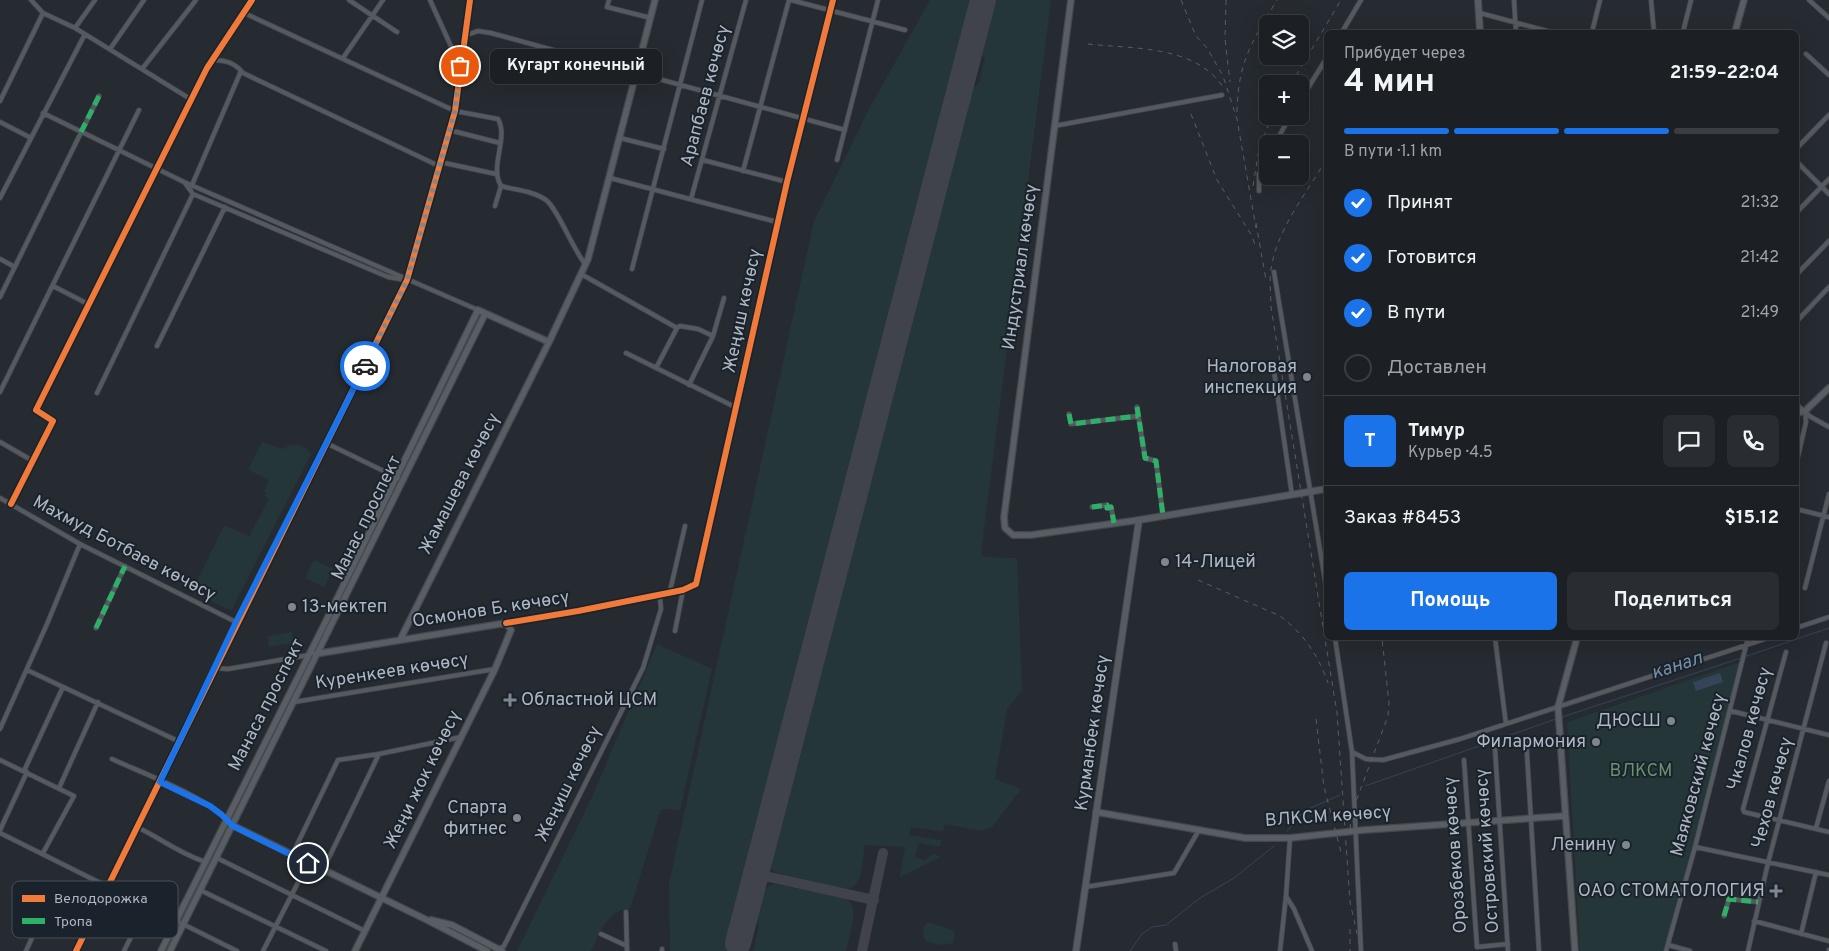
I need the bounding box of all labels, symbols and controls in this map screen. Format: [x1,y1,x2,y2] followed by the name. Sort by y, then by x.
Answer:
[1259,15,1309,185] map controls
[1259,15,1309,65] button: layers
[676,23,736,169] street label: Арапбаев көчөсү
[1344,44,1466,64] text: Прибудет через
[439,45,481,87] pin
[490,48,662,84] callout: Кугарт конечный
[446,52,474,80] icon: bag
[507,56,645,76] text: Кугарт конечный
[1670,61,1779,85] text: 21:59–22:04
[1344,63,1435,103] text: 4 мин
[1259,75,1309,125] button: +
[1259,135,1309,185] button: −
[1344,142,1442,162] text: В пути · 1.1 km
[998,183,1044,351] street label: Индустриал көчөсү
[1344,189,1372,217] icon: check
[1387,191,1453,215] text: Принят
[1741,193,1779,213] text: 21:32
[1344,244,1372,272] icon: check
[1387,246,1477,270] text: Готовится
[719,247,767,375] street label: Жеңиш көчөсү
[1740,248,1779,268] text: 21:42
[1344,299,1372,327] icon: check
[1387,301,1445,325] text: В пути
[1740,303,1779,323] text: 21:49
[340,341,390,391] courier
[351,352,379,380] icon: car
[1204,356,1297,400] place label: Налоговая инспекция
[1387,356,1487,380] text: Доставлен
[1301,371,1313,383] marker: Налоговая инспекция
[414,409,506,559] street label: Жамашева көчөсү
[1663,415,1715,467] button: chat
[1727,415,1779,467] button: phone
[1408,419,1465,443] text: Тимур
[1364,429,1376,453] text: Т
[1408,443,1493,463] text: Курьер · 4.5
[327,452,407,584] street label: Манас проспект
[29,491,219,607] street label: Махмуд Ботбаев көчөсү
[1344,506,1461,530] text: Заказ #8453
[1724,506,1779,530] text: $15.12
[1175,551,1256,574] place label: 14-Лицей
[1159,556,1171,568] marker: 14-Лицей
[1344,572,1557,630] button: Помощь
[1567,572,1779,630] button: Поделиться
[411,586,571,634] street label: Осмонов Б. көчөсү
[302,596,387,619] place label: 13-мектеп
[286,601,298,613] marker: 13-мектеп
[224,635,310,775] street label: Манаса проспект
[1648,646,1707,686] water label: канал
[314,649,470,695] street label: Куренкеев көчөсү
[1071,653,1115,813] street label: Курманбек көчөсү
[1722,665,1778,793] street label: Чкалов көчөсү
[521,689,657,712] place label: Областной ЦСМ
[1666,691,1732,859] street label: Маяковский көчөсү
[503,693,517,707] marker: Областной ЦСМ
[379,707,467,853] street label: Жеңи жок көчөсү
[1596,710,1661,733] place label: ДЮСШ
[1665,715,1677,727] marker: ДЮСШ
[531,722,607,846] street label: Жеңиш көчөсү
[1477,731,1586,754] place label: Филармония
[1747,735,1799,851] street label: Чехов көчөсү
[1590,736,1602,748] marker: Филармония
[1609,760,1673,783] park label: ВЛКСМ
[1471,768,1505,934] street label: Островский көчөсү
[1439,776,1473,934] street label: Орозбеков көчөсү
[444,797,507,841] place label: Спарта фитнес
[1264,801,1392,833] street label: ВЛКСМ көчөсү
[511,812,523,824] marker: Спарта фитнес
[1551,834,1616,857] place label: Ленину
[1620,839,1632,851] marker: Ленину
[287,842,329,884] pin
[294,849,322,877] icon: home
[1578,880,1765,903] place label: ОАО СТОМАТОЛОГИЯ
[12,881,178,938] legend
[1769,884,1783,898] marker: ОАО СТОМАТОЛОГИЯ
[54,891,148,908] text: Велодорожка
[54,914,92,931] text: Тропа

